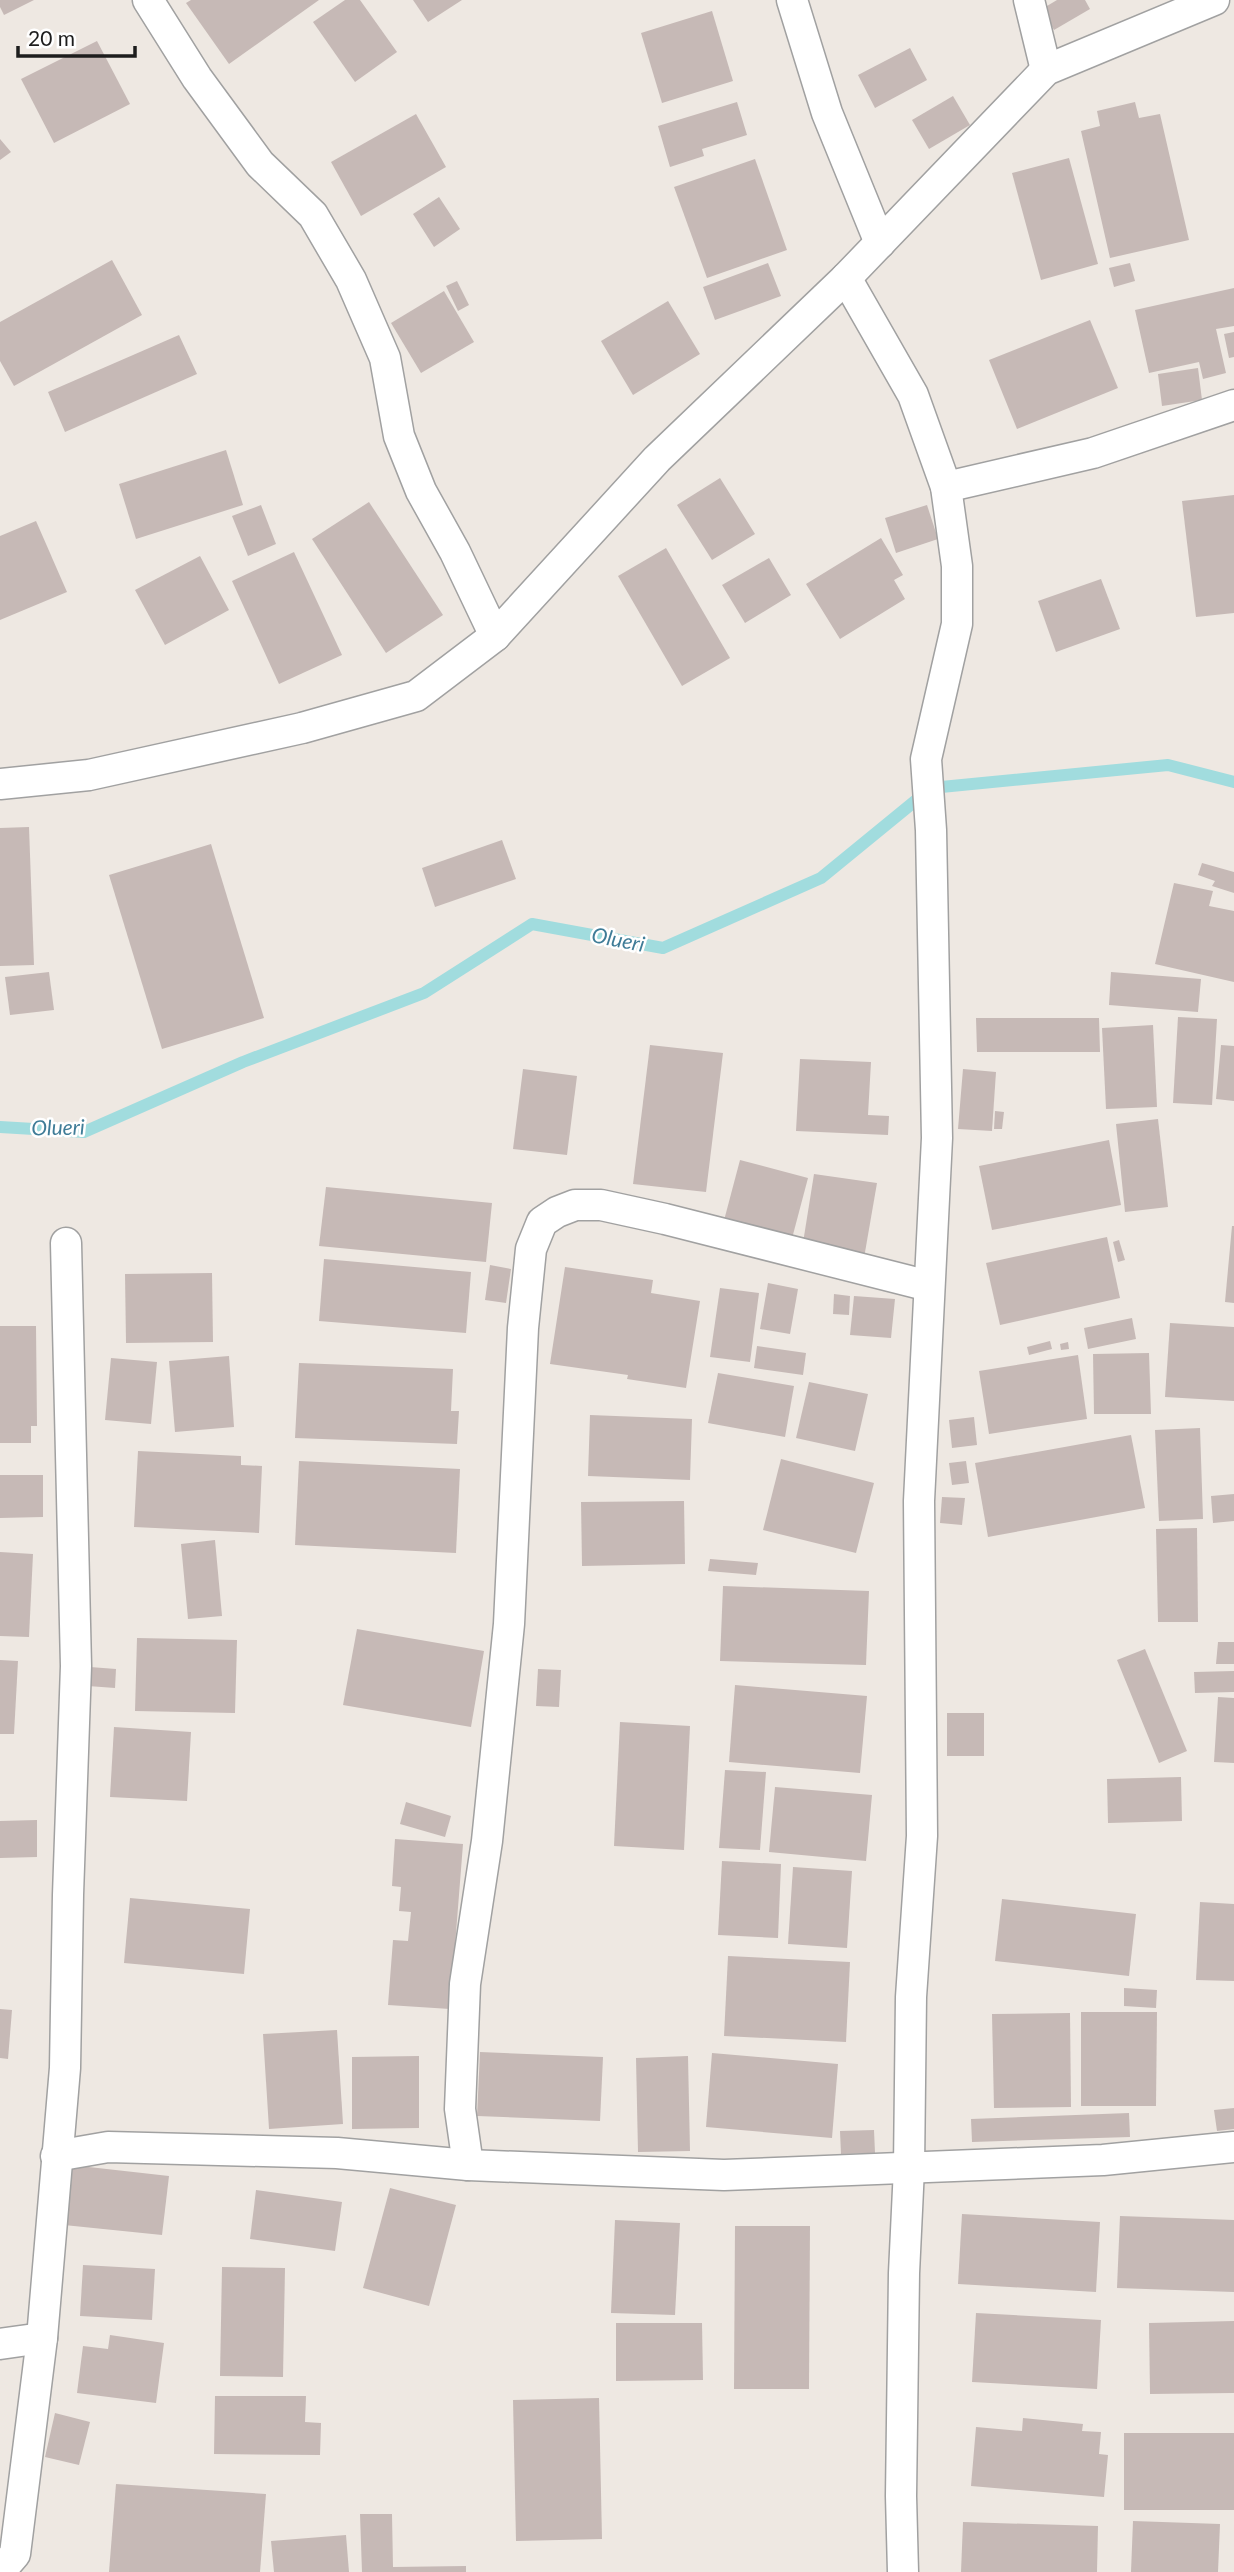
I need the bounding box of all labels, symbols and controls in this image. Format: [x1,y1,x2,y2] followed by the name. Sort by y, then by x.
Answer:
[18,14,135,58] scale bar
[28,25,75,50] text: 20 m
[590,921,647,956] water label: Olueri
[31,1114,85,1139] water label: Olueri

